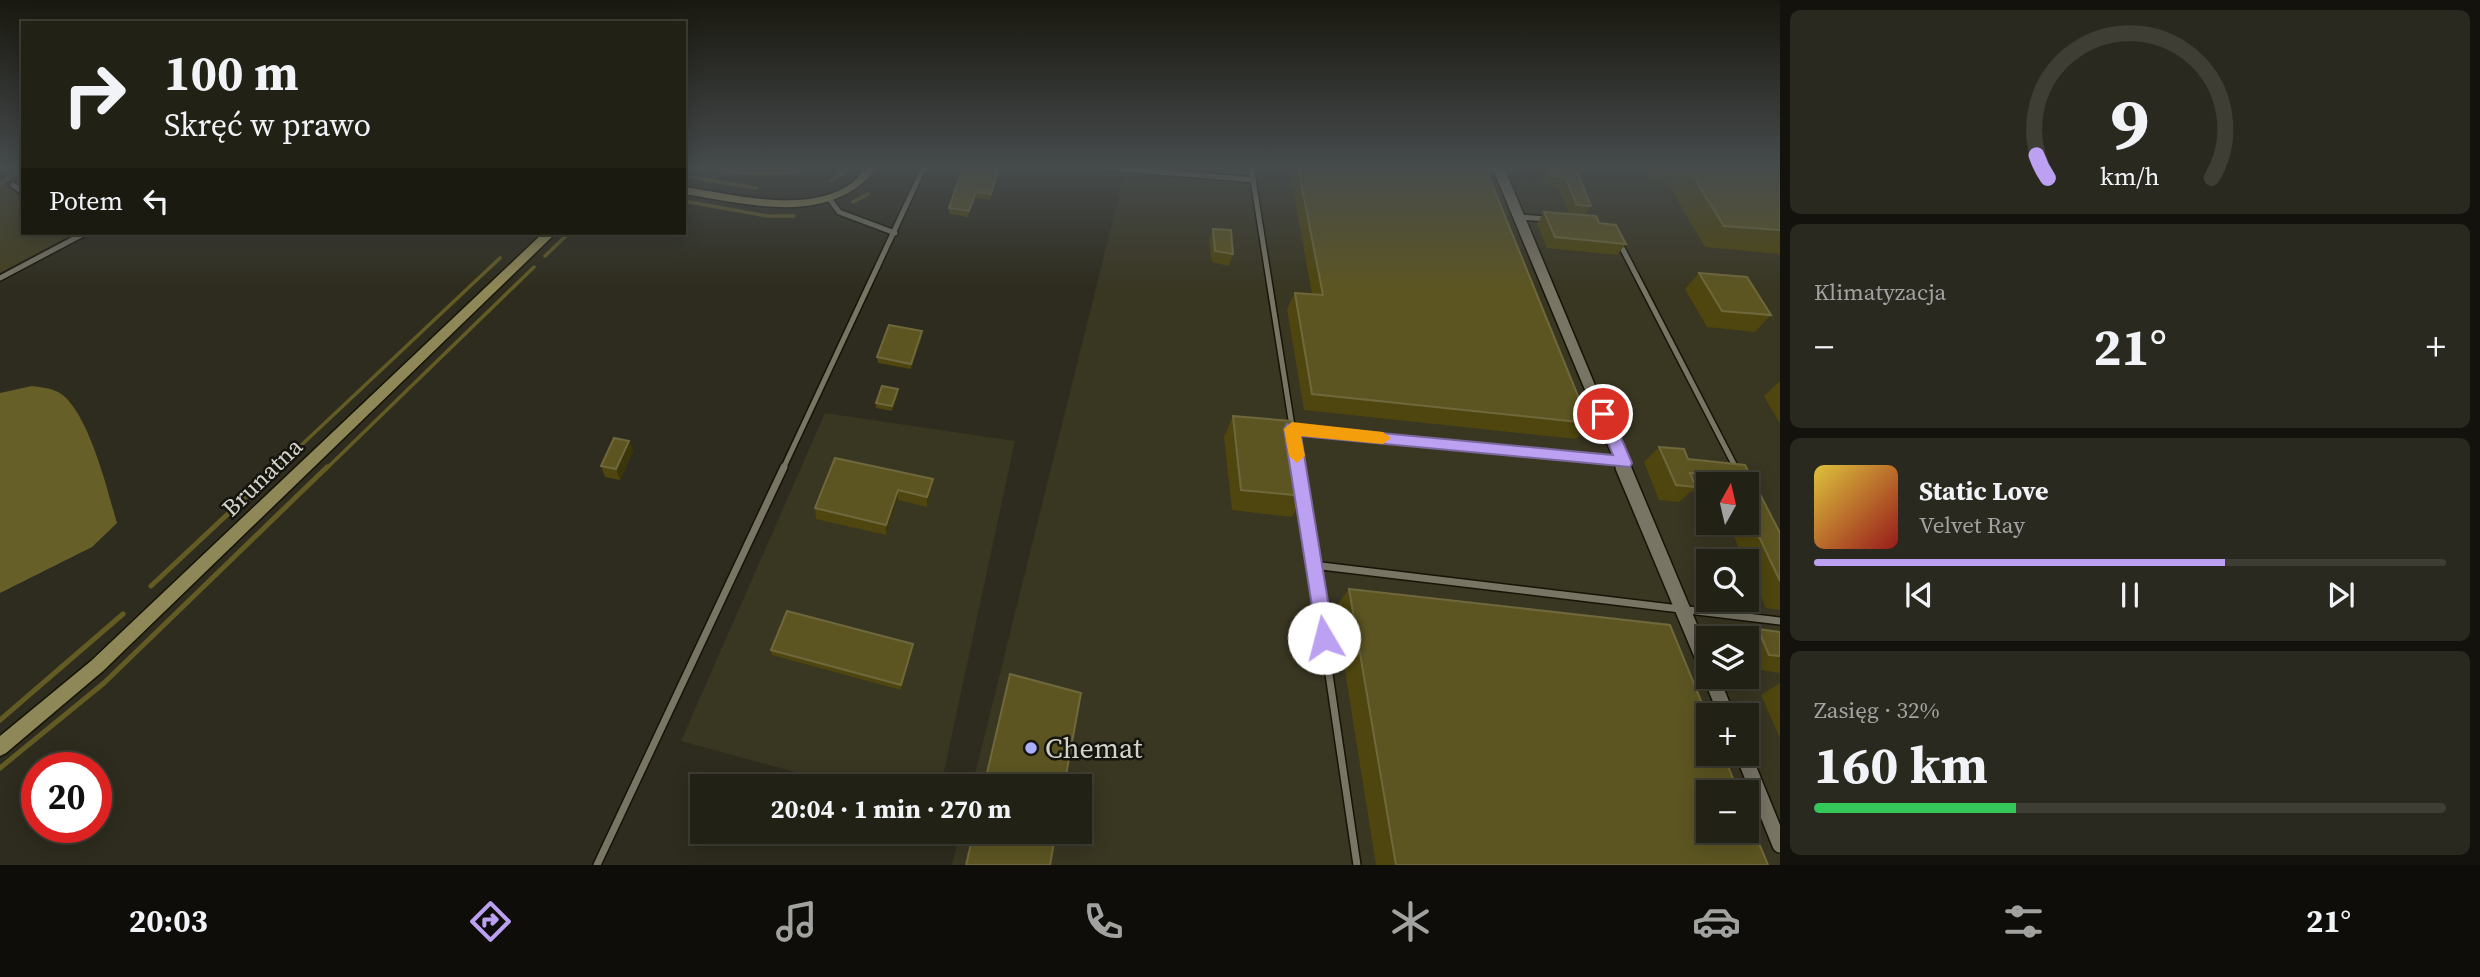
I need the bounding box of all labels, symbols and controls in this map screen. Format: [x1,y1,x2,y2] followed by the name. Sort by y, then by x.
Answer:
[164,39,299,106] text: 100 m
[49,49,140,140] icon: right
[2110,73,2150,172] text: 9
[164,103,371,147] text: Skręć w prawo
[2100,159,2160,193] text: km/h
[137,182,175,220] icon: left
[49,183,123,219] text: Potem
[1814,276,1946,308] text: Klimatyzacja
[2093,311,2167,382] text: 21°
[1814,321,1834,373] text: −
[2426,321,2446,373] text: +
[1573,384,1633,444] pin
[1584,395,1622,433] icon: arrive
[214,430,310,524] street label: Brunatna
[1696,472,1759,536] north arrow
[1696,472,1759,843] map controls
[1919,473,2048,509] text: Static Love
[1919,509,2025,541] text: Velvet Ray
[1696,549,1759,612] button: search
[1900,576,1938,614] icon: previous
[2111,576,2149,614] icon: pause
[2322,576,2360,614] icon: next
[1287,601,1361,675] position arrow
[1696,626,1759,689] button: layers
[1814,694,1940,726] text: Zasięg · 32%
[1696,703,1759,766] button: +
[1045,729,1143,767] place label: Chemat
[1814,729,1988,800] text: 160 km
[1023,740,1039,756] marker: Chemat
[21,752,112,843] speed limit sign: 20
[1696,780,1759,843] button: −
[771,791,1011,827] text: 20:04 · 1 min · 270 m
[466,897,515,946] icon: directions
[772,897,821,946] icon: music
[1079,897,1128,946] icon: phone
[1386,897,1435,946] icon: climate
[1692,897,1741,946] icon: car
[1999,897,2048,946] icon: filters
[129,899,208,943] text: 20:03
[2306,899,2351,943] text: 21°

